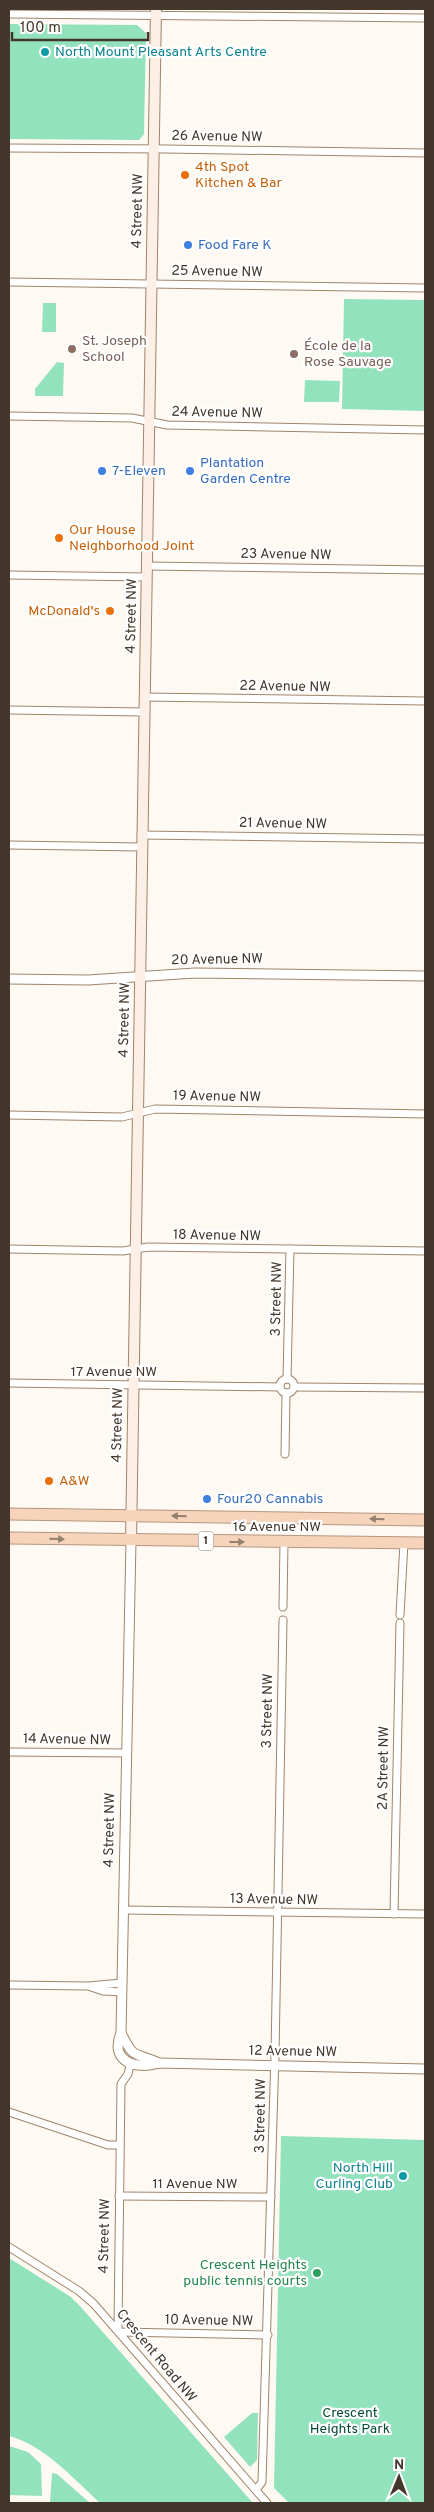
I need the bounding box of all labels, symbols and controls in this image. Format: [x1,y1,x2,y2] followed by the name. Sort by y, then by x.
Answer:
[12,10,149,42] scale bar
[20,19,61,38] text: 100 m
[55,44,267,61] place label: North Mount Pleasant Arts Centre
[39,46,51,58] marker: North Mount Pleasant Arts Centre
[171,128,263,146] street label: 26 Avenue NW
[195,159,283,192] place label: 4th Spot Kitchen & Bar
[179,169,191,181] marker: 4th Spot Kitchen & Bar
[129,173,147,249] street label: 4 Street NW
[198,237,271,254] place label: Food Fare K
[182,239,194,251] marker: Food Fare K
[171,263,263,281] street label: 25 Avenue NW
[82,333,147,366] place label: St. Joseph School
[304,337,391,371] place label: École de la Rose Sauvage
[66,343,78,355] marker: St. Joseph School
[288,348,300,360] marker: École de la Rose Sauvage
[171,404,263,422] street label: 24 Avenue NW
[200,455,291,488] place label: Plantation Garden Centre
[112,463,166,480] place label: 7-Eleven
[96,465,108,477] marker: 7-Eleven
[184,465,196,477] marker: Plantation Garden Centre
[69,522,194,555] place label: Our House Neighborhood Joint
[53,532,65,544] marker: Our House Neighborhood Joint
[240,546,332,564] street label: 23 Avenue NW
[123,578,141,654] street label: 4 Street NW
[28,603,100,620] place label: McDonald's
[104,605,116,617] marker: McDonald's
[239,678,331,696] street label: 22 Avenue NW
[239,815,327,833] street label: 21 Avenue NW
[171,951,263,969] street label: 20 Avenue NW
[116,982,134,1058] street label: 4 Street NW
[173,1088,261,1106] street label: 19 Avenue NW
[173,1227,261,1245] street label: 18 Avenue NW
[268,1261,286,1337] street label: 3 Street NW
[71,1364,157,1381] street label: 17 Avenue NW
[109,1387,127,1463] street label: 4 Street NW
[59,1473,90,1490] place label: A&W
[43,1475,55,1487] marker: A&W
[217,1491,323,1508] place label: Four20 Cannabis
[201,1493,213,1505] marker: Four20 Cannabis
[171,1512,187,1520] one-way arrow
[368,1515,384,1523] one-way arrow
[233,1519,321,1536] street label: 16 Avenue NW
[198,1532,214,1550] road number: 1
[50,1535,66,1543] one-way arrow
[230,1538,246,1546] one-way arrow
[259,1673,277,1749] street label: 3 Street NW
[375,1726,393,1810] street label: 2A Street NW
[23,1731,111,1749] street label: 14 Avenue NW
[101,1792,119,1868] street label: 4 Street NW
[230,1891,318,1909] street label: 13 Avenue NW
[249,2043,337,2061] street label: 12 Avenue NW
[252,2078,270,2154] street label: 3 Street NW
[316,2160,393,2193] place label: North Hill Curling Club
[397,2170,409,2182] marker: North Hill Curling Club
[153,2176,238,2193] street label: 11 Avenue NW
[96,2198,114,2274] street label: 4 Street NW
[183,2257,307,2290] place label: Crescent Heights public tennis courts
[311,2267,323,2279] marker: Crescent Heights public tennis courts
[112,2306,200,2406] street label: Crescent Road NW
[165,2312,254,2330] street label: 10 Avenue NW
[310,2405,390,2438] park label: Crescent Heights Park
[374,2452,424,2502] north arrow
[394,2457,404,2474] text: N

